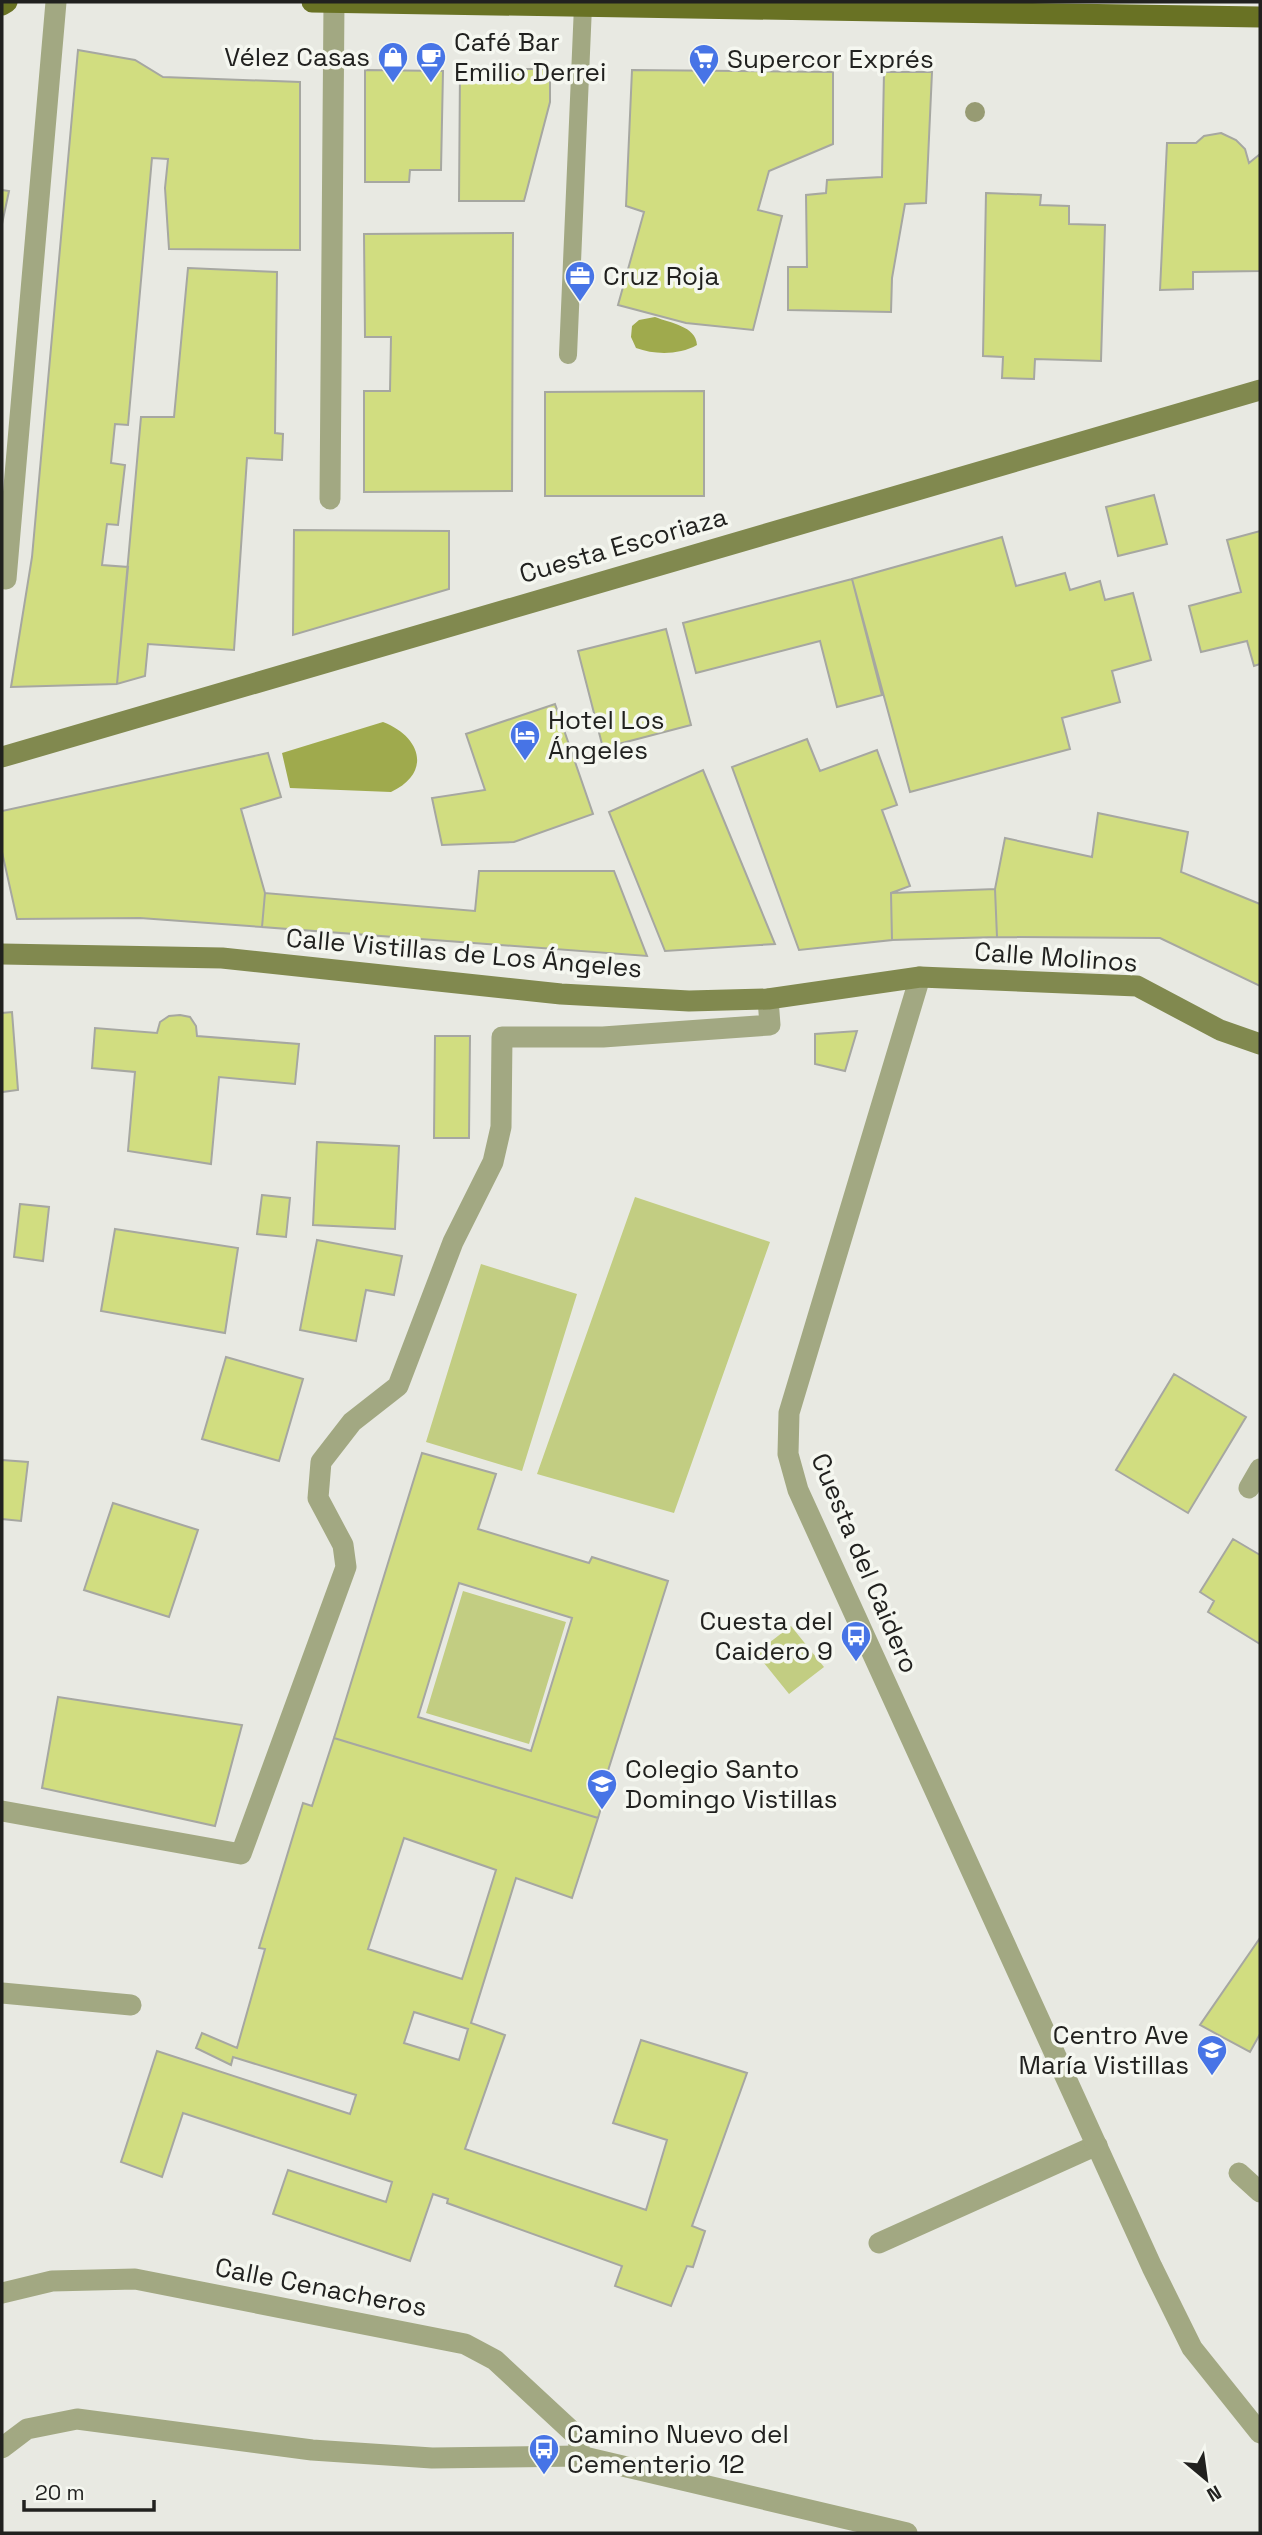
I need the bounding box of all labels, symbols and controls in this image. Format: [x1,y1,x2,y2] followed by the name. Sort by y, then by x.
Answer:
[454,25,606,89] place label: Café Bar Emilio Derrei
[224,40,370,74] place label: Vélez Casas
[376,40,410,84] shop icon: Vélez Casas
[414,40,448,84] cafe icon: Café Bar Emilio Derrei
[687,42,721,86] supermarket icon: Supercor Exprés
[727,42,934,76] place label: Supercor Exprés
[563,259,597,303] office icon: Cruz Roja
[603,259,720,293] place label: Cruz Roja
[515,499,731,591] street label: Cuesta Escoriaza
[548,703,664,767] place label: Hotel Los Ángeles
[508,718,542,762] hotel icon: Hotel Los Ángeles
[285,920,643,986] street label: Calle Vistillas de Los Ángeles
[973,934,1139,980] street label: Calle Molinos
[803,1448,927,1678] street label: Cuesta del Caidero
[700,1604,833,1668] place label: Cuesta del Caidero 9
[839,1619,873,1663] bus stop icon: Cuesta del Caidero 9
[625,1752,838,1816] place label: Colegio Santo Domingo Vistillas
[585,1767,619,1811] school or university icon: Colegio Santo Domingo Vistillas
[1019,2018,1189,2082] place label: Centro Ave María Vistillas
[1195,2033,1229,2077] school or university icon: Centro Ave María Vistillas
[212,2250,430,2324] street label: Calle Cenacheros
[567,2417,789,2481] place label: Camino Nuevo del Cementerio 12
[527,2432,561,2476] bus stop icon: Camino Nuevo del Cementerio 12
[1171,2444,1241,2514] north arrow
[24,2468,154,2512] scale bar
[35,2479,85,2506] text: 20 m
[1202,2479,1226,2507] text: N

